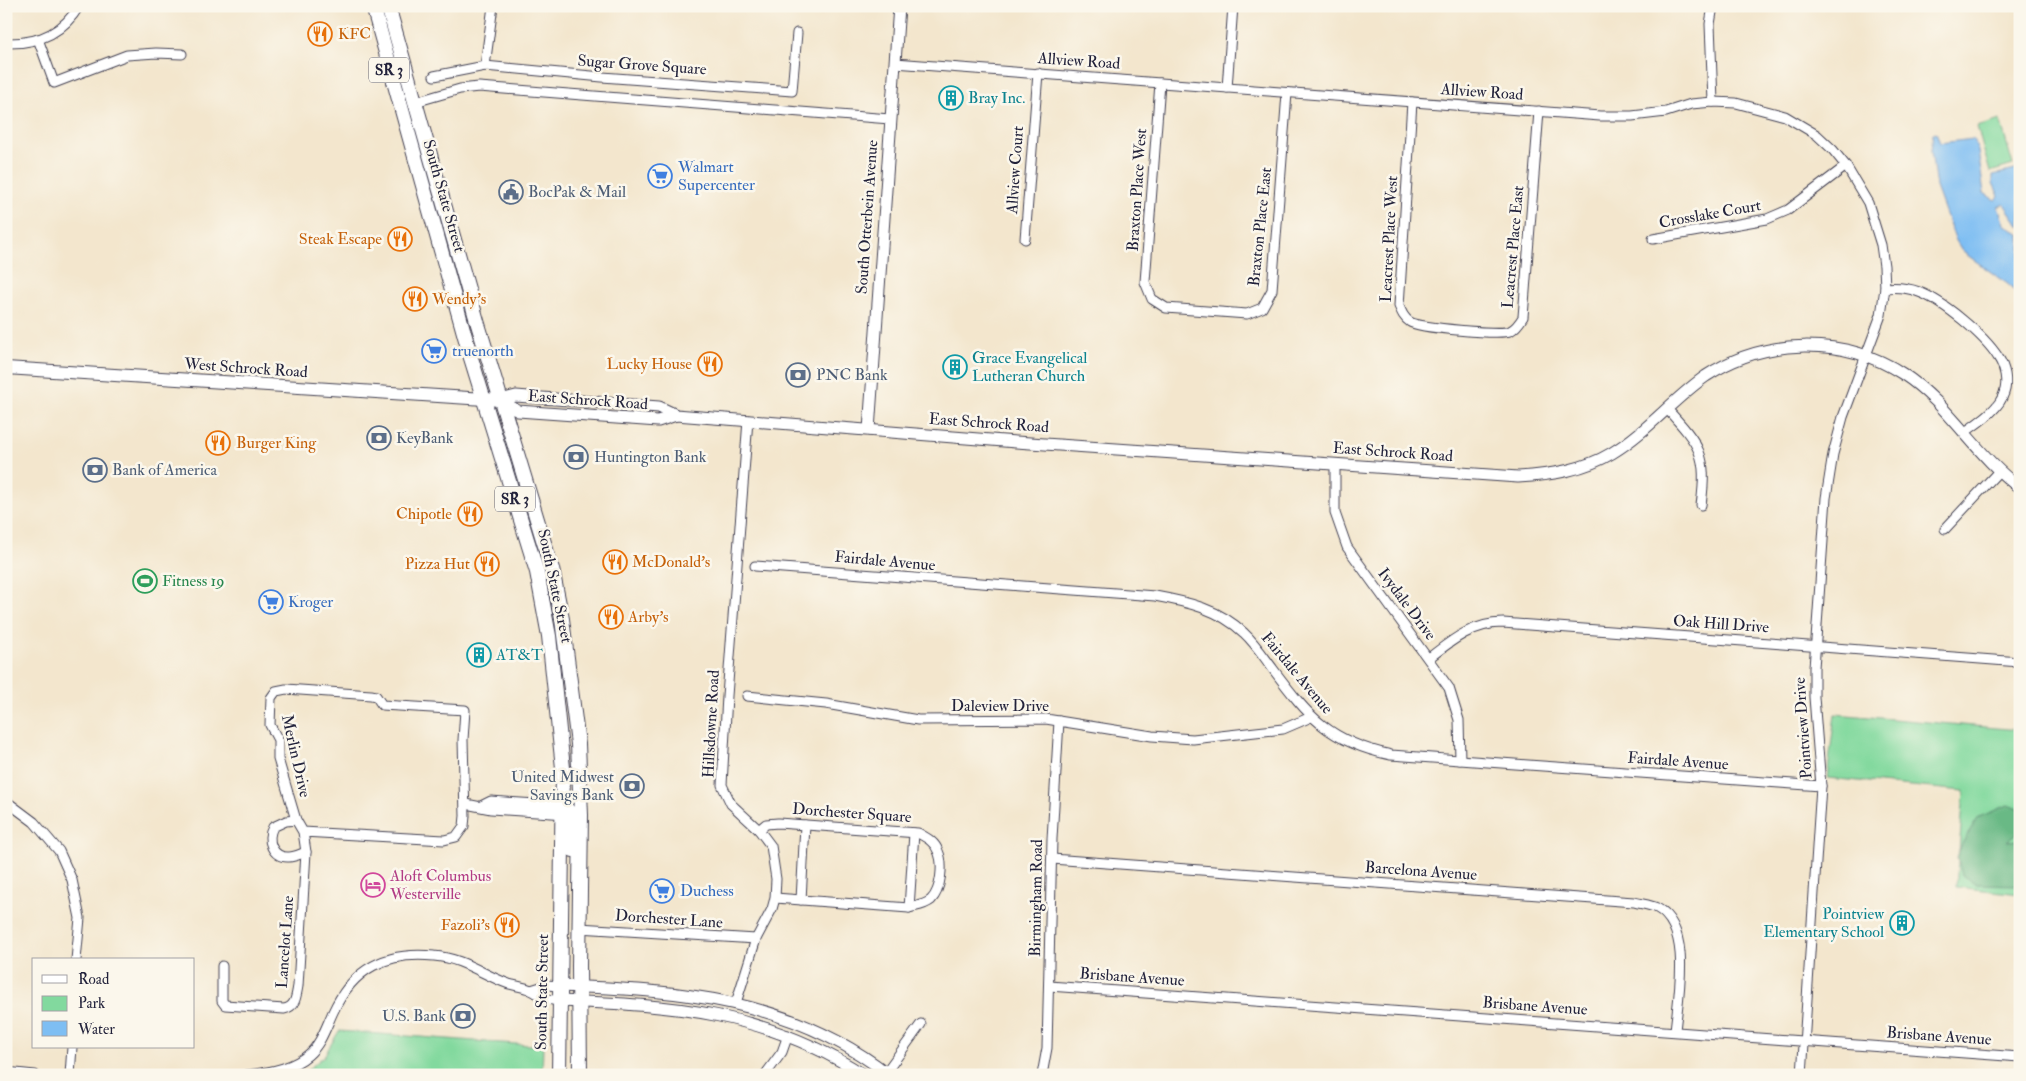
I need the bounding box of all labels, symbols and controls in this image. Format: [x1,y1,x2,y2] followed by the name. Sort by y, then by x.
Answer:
[307,21,333,47] restaurant icon: KFC
[338,24,371,44] place label: KFC
[1036,48,1121,74] street label: Allview Road
[577,51,708,80] street label: Sugar Grove Square
[369,58,409,82] road number: SR 3
[1439,79,1524,105] street label: Allview Road
[938,85,964,111] building icon: Bray Inc.
[968,88,1025,108] place label: Bray Inc.
[1002,125,1028,216] street label: Allview Court
[1123,128,1151,252] street label: Braxton Place West
[418,137,470,255] street label: South State Street
[852,139,882,295] street label: South Otterbein Avenue
[677,157,755,196] place label: Walmart Supercenter
[647,163,673,189] supermarket icon: Walmart Supercenter
[1244,166,1276,288] street label: Braxton Place East
[1376,175,1402,303] street label: Leacrest Place West
[498,179,524,205] public building icon: BocPak & Mail
[528,182,626,202] place label: BocPak & Mail
[1498,185,1528,309] street label: Leacrest Place East
[1657,195,1763,233] street label: Crosslake Court
[387,226,413,252] restaurant icon: Steak Escape
[299,229,382,250] place label: Steak Escape
[402,286,428,312] restaurant icon: Wendy's
[431,289,486,309] place label: Wendy's
[421,338,447,364] supermarket icon: truenorth
[452,341,514,361] place label: truenorth
[972,348,1087,386] place label: Grace Evangelical Lutheran Church
[697,351,723,377] restaurant icon: Lucky House
[183,354,309,382] street label: West Schrock Road
[607,354,692,374] place label: Lucky House
[942,354,968,380] building icon: Grace Evangelical Lutheran Church
[785,362,811,388] bank icon: PNC Bank
[816,365,888,385] place label: PNC Bank
[527,386,649,414] street label: East Schrock Road
[928,409,1050,437] street label: East Schrock Road
[366,425,392,451] bank icon: KeyBank
[396,428,454,448] place label: KeyBank
[205,430,231,456] restaurant icon: Burger King
[236,433,317,453] place label: Burger King
[1332,438,1454,466] street label: East Schrock Road
[563,444,589,470] bank icon: Huntington Bank
[594,447,707,467] place label: Huntington Bank
[82,457,108,483] bank icon: Bank of America
[112,460,217,480] place label: Bank of America
[495,486,535,512] road number: SR 3
[457,501,483,527] restaurant icon: Chipotle
[396,504,452,525] place label: Chipotle
[533,527,577,645] street label: South State Street
[834,547,937,575] street label: Fairdale Avenue
[602,549,628,575] restaurant icon: McDonald's
[474,551,500,577] restaurant icon: Pizza Hut
[632,552,710,572] place label: McDonald's
[405,554,470,574] place label: Pizza Hut
[1373,564,1441,644] street label: Ivydale Drive
[132,568,158,594] sports icon: Fitness 19
[162,571,224,591] place label: Fitness 19
[258,589,284,615] supermarket icon: Kroger
[288,592,333,612] place label: Kroger
[598,604,624,630] restaurant icon: Arby's
[627,607,669,627] place label: Arby's
[1672,611,1770,637] street label: Oak Hill Drive
[1257,628,1337,718] street label: Fairdale Avenue
[466,642,492,668] building icon: AT&T
[495,645,543,665] place label: AT&T
[698,669,724,779] street label: Hillsdowne Road
[1789,676,1817,779] street label: Pointview Drive
[951,696,1049,716] street label: Daleview Drive
[277,713,315,800] street label: Merlin Drive
[1627,747,1729,775] street label: Fairdale Avenue
[511,767,614,805] place label: United Midwest Savings Bank
[619,773,645,799] bank icon: United Midwest Savings Bank
[792,799,913,827] street label: Dorchester Square
[1025,839,1047,957] street label: Birmingham Road
[1364,857,1478,885] street label: Barcelona Avenue
[389,866,491,904] place label: Aloft Columbus Westerville
[360,872,386,898] hotel icon: Aloft Columbus Westerville
[649,878,675,904] supermarket icon: Duchess
[680,881,734,901] place label: Duchess
[272,895,298,989] street label: Lancelot Lane
[1763,904,1885,942] place label: Pointview Elementary School
[614,905,724,933] street label: Dorchester Lane
[1889,910,1915,936] building icon: Pointview Elementary School
[494,912,520,938] restaurant icon: Fazoli's
[441,915,490,935] place label: Fazoli's
[531,934,553,1050] street label: South State Street
[32,958,195,1048] legend
[1079,963,1185,991] street label: Brisbane Avenue
[78,970,110,989] text: Road
[1482,992,1588,1020] street label: Brisbane Avenue
[78,994,105,1013] text: Park
[450,1003,476,1029] bank icon: U.S. Bank
[382,1006,446,1026] place label: U.S. Bank
[77,1020,115,1039] text: Water
[1886,1022,1992,1050] street label: Brisbane Avenue

